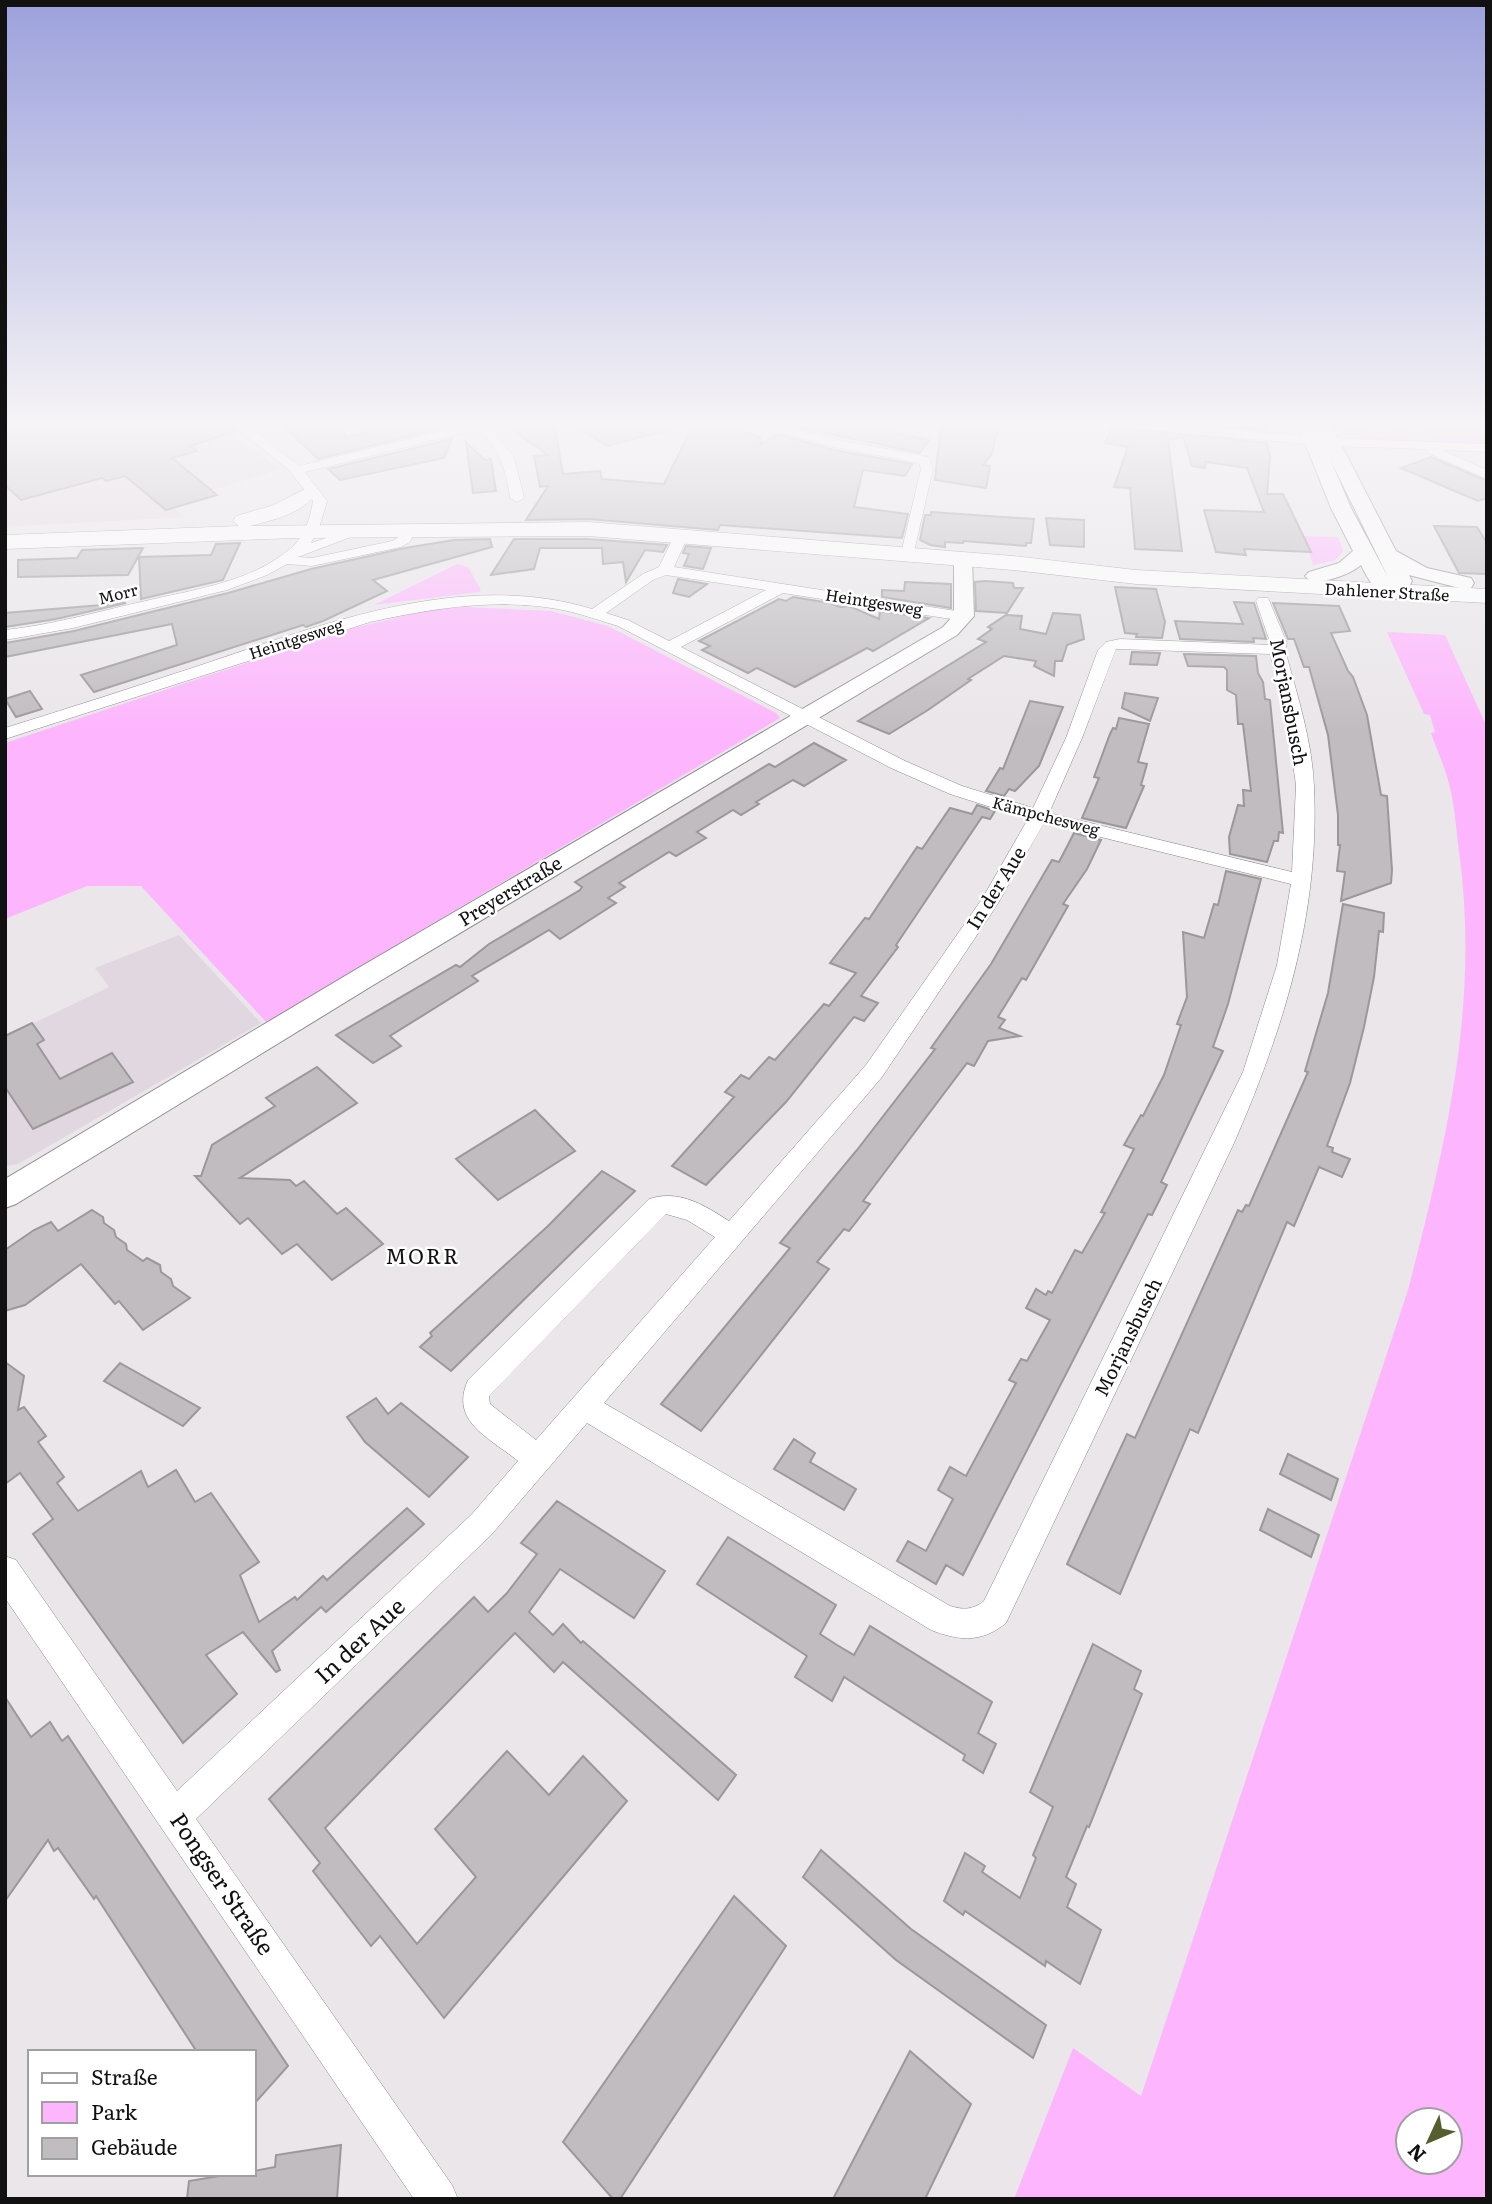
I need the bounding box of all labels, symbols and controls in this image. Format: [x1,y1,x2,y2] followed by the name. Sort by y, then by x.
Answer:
[95,576,141,610] street label: Morr
[1324,576,1450,606] street label: Dahlener Straße
[824,581,925,621] street label: Heintgesweg
[245,611,346,665] street label: Heintgesweg
[1264,636,1316,768] street label: Morjansbusch
[990,789,1103,841] street label: Kämpchesweg
[959,840,1032,934] street label: In der Aue
[452,848,567,932] street label: Preyerstraße
[385,1239,461,1270] district label: MORR
[1086,1273,1168,1401] street label: Morjansbusch
[306,1589,412,1690] street label: In der Aue
[163,1805,284,1961] street label: Pongser Straße
[28,2050,256,2176] legend
[91,2060,158,2091] text: Straße
[91,2095,137,2126] text: Park
[1394,2106,1464,2176] north arrow
[91,2130,178,2161] text: Gebäude
[1400,2138,1432,2169] text: N

